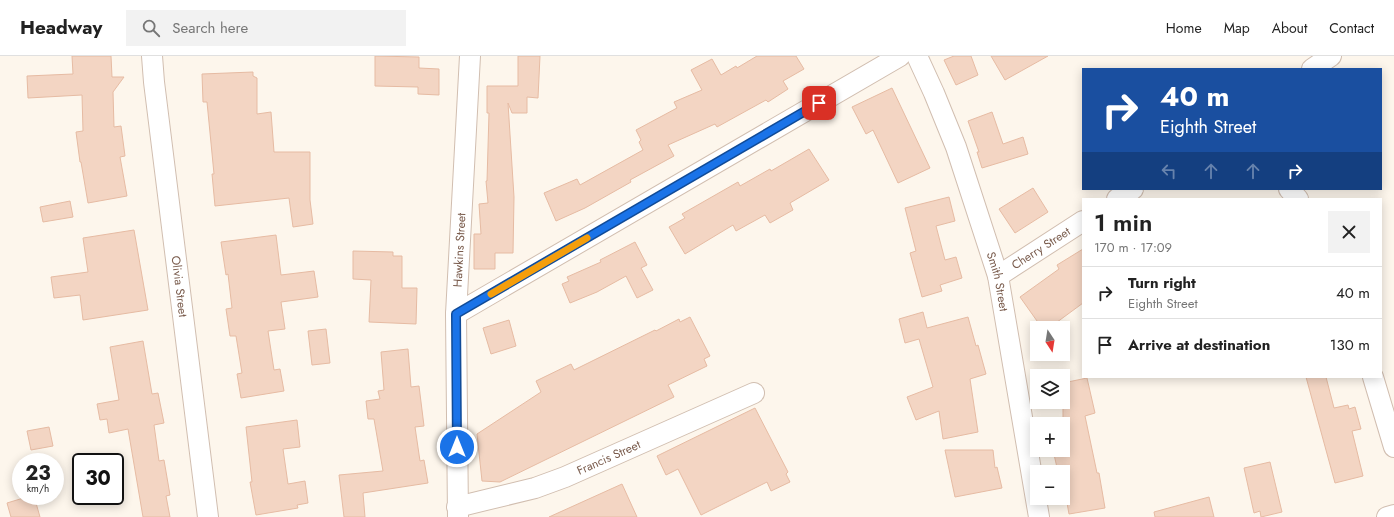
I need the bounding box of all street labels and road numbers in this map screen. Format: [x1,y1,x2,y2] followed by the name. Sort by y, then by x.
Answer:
[448,212,470,288] street label: Hawkins Street
[1008,223,1074,274] street label: Cherry Street
[982,249,1013,313] street label: Smith Street
[167,255,192,318] street label: Olivia Street
[574,436,643,480] street label: Francis Street

